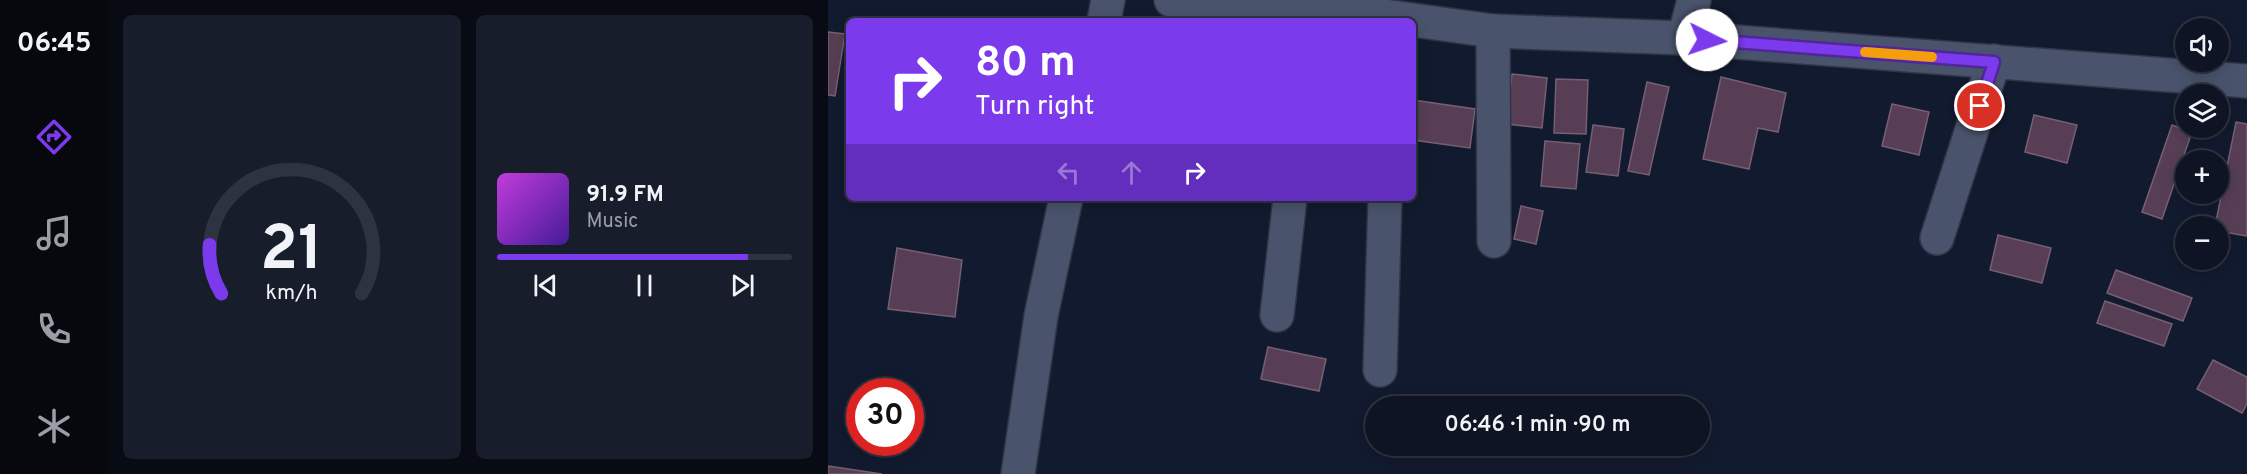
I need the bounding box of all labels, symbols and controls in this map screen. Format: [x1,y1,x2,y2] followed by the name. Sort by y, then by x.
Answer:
[1675,8,1739,72] position arrow
[2175,18,2229,270] map controls
[2175,18,2229,72] button: sound
[17,27,91,61] text: 06:45
[975,38,1076,91] text: 80 m
[876,42,954,120] icon: right
[1954,80,2005,131] pin
[2175,84,2229,138] button: layers
[1963,89,1996,122] icon: arrive
[975,90,1094,124] text: Turn right
[33,116,75,158] icon: directions
[2175,150,2229,204] button: +
[1052,156,1085,189] icon: left
[1115,156,1148,189] icon: ahead
[1178,156,1211,189] icon: right
[587,182,664,209] text: 91.9 FM
[587,209,638,235] text: Music
[33,212,75,254] icon: music
[260,213,323,292] text: 21
[2175,216,2229,270] button: −
[529,269,562,302] icon: previous
[628,269,661,302] icon: pause
[726,269,759,302] icon: next
[266,280,318,307] text: km/h
[33,308,75,350] icon: phone
[846,378,924,456] speed limit sign: 30
[33,405,75,447] icon: climate
[1445,412,1630,439] text: 06:46 · 1 min · 90 m

